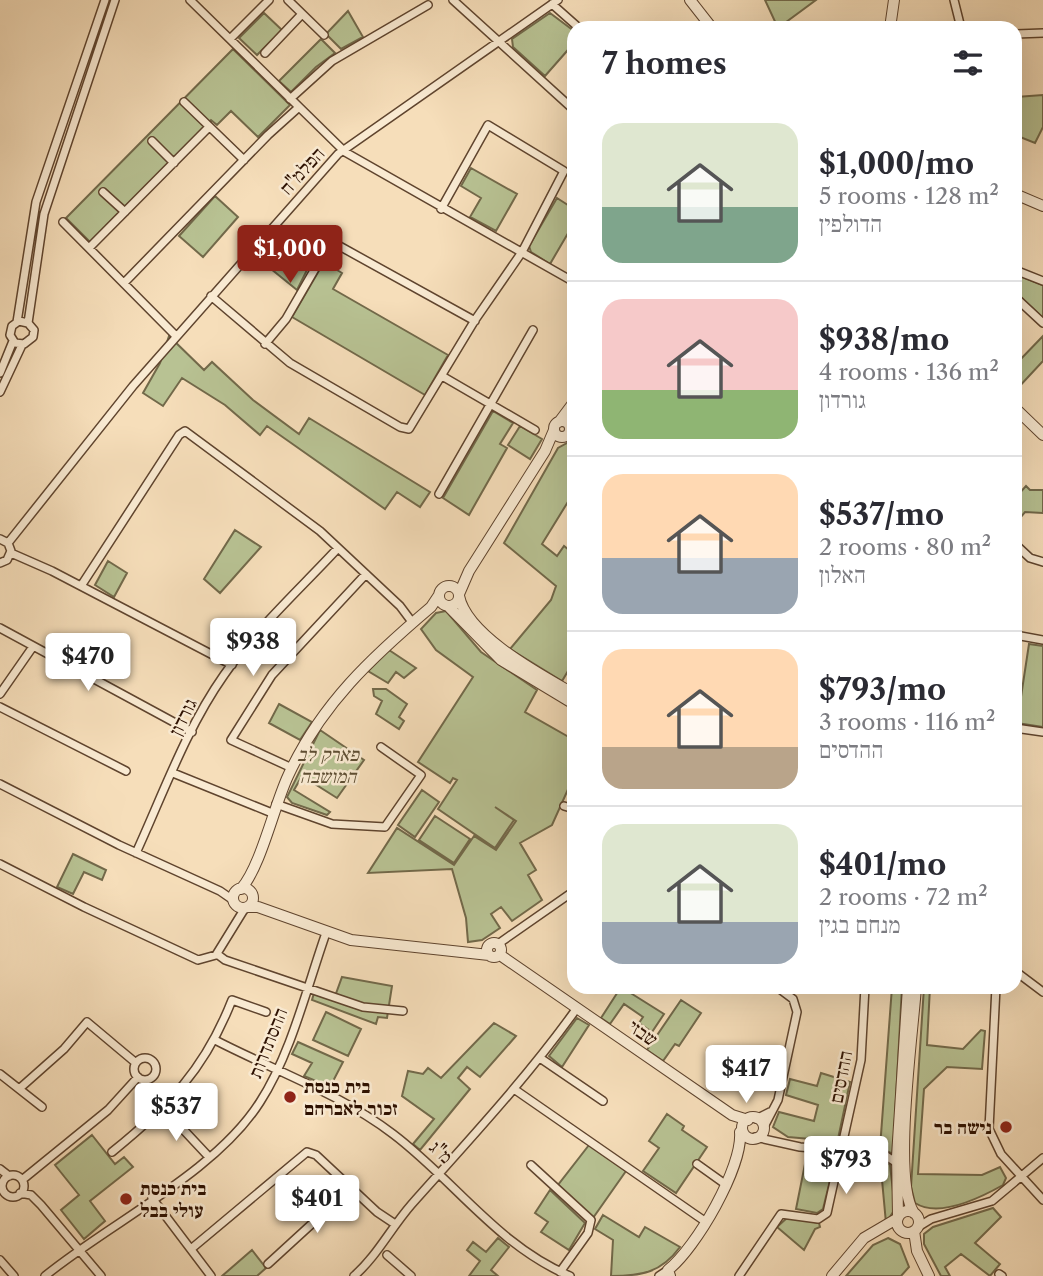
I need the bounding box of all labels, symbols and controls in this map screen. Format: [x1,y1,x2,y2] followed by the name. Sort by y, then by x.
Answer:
[949,44,987,82] icon: filters
[602,45,727,82] text: 7 homes
[275,142,329,200] street label: הפלמ"ח
[819,145,974,182] text: $1,000/mo
[658,151,742,235] icon: home
[819,182,999,210] text: 5 rooms · 128 m²
[819,210,882,238] text: הדולפין
[233,226,347,285] pin: $1,000
[253,234,327,262] text: $1,000
[819,321,949,358] text: $938/mo
[658,327,742,411] icon: home
[819,358,999,386] text: 4 rooms · 136 m²
[819,386,866,414] text: גורדון
[819,496,944,533] text: $537/mo
[658,502,742,586] icon: home
[819,533,991,561] text: 2 rooms · 80 m²
[819,561,866,589] text: האלון
[212,618,294,678] pin: $938
[226,627,280,655] text: $938
[47,634,129,693] pin: $470
[61,642,115,670] text: $470
[819,671,946,708] text: $793/mo
[658,677,742,761] icon: home
[164,694,202,740] street label: גורדון
[819,708,995,736] text: 3 rooms · 116 m²
[819,736,883,764] text: ההדסים
[297,743,360,788] park label: פארק לב המושבה
[819,846,946,883] text: $401/mo
[658,852,742,936] icon: home
[819,883,988,911] text: 2 rooms · 72 m²
[819,911,901,939] text: מנחם בגין
[244,1004,292,1082] street label: ההסתדרות
[624,1015,662,1051] street label: שבזי
[705,1046,787,1105] pin: $417
[825,1049,857,1105] street label: ההדסים
[722,1054,770,1082] text: $417
[304,1075,398,1120] place label: בית כנסת זכור לאברהם
[135,1084,217,1143] pin: $537
[282,1089,298,1105] marker: בית כנסת זכור לאברהם
[151,1092,201,1120] text: $537
[934,1116,992,1139] place label: נישה בר
[998,1119,1014,1135] marker: נישה בר
[425,1136,457,1168] street label: מ"ג
[805,1136,887,1196] pin: $793
[820,1145,872,1173] text: $793
[276,1176,358,1235] pin: $401
[140,1177,206,1222] place label: בית כנסת עולי בבל
[291,1184,343,1212] text: $401
[118,1191,134,1207] marker: בית כנסת עולי בבל

